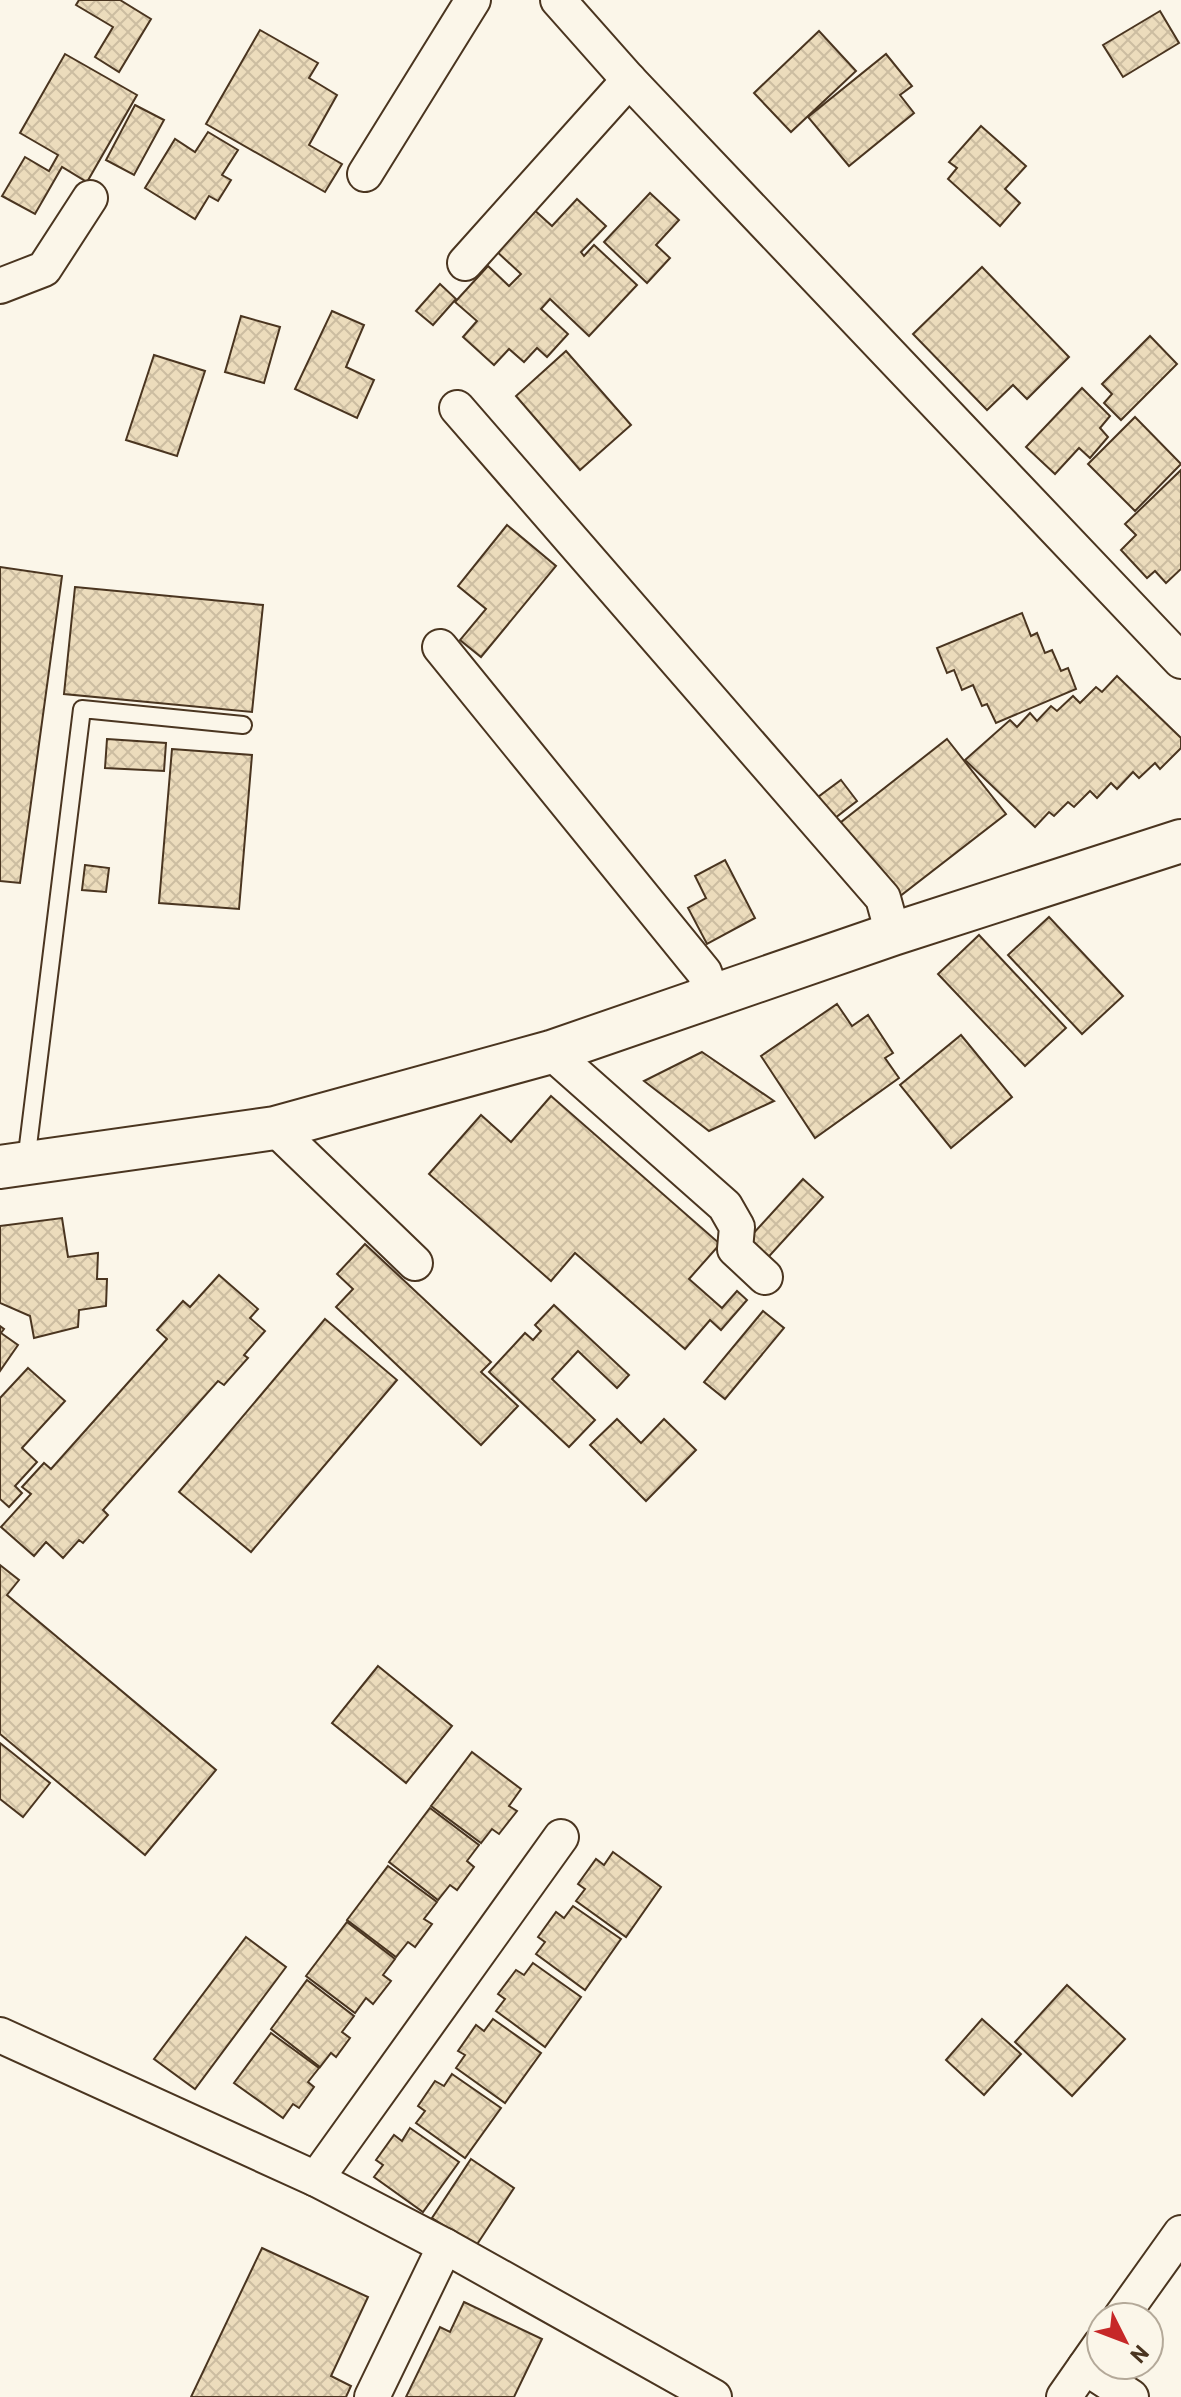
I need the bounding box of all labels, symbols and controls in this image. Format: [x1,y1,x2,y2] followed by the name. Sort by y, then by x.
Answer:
[1085,2301,1165,2381] north arrow
[1126,2341,1155,2369] text: N

